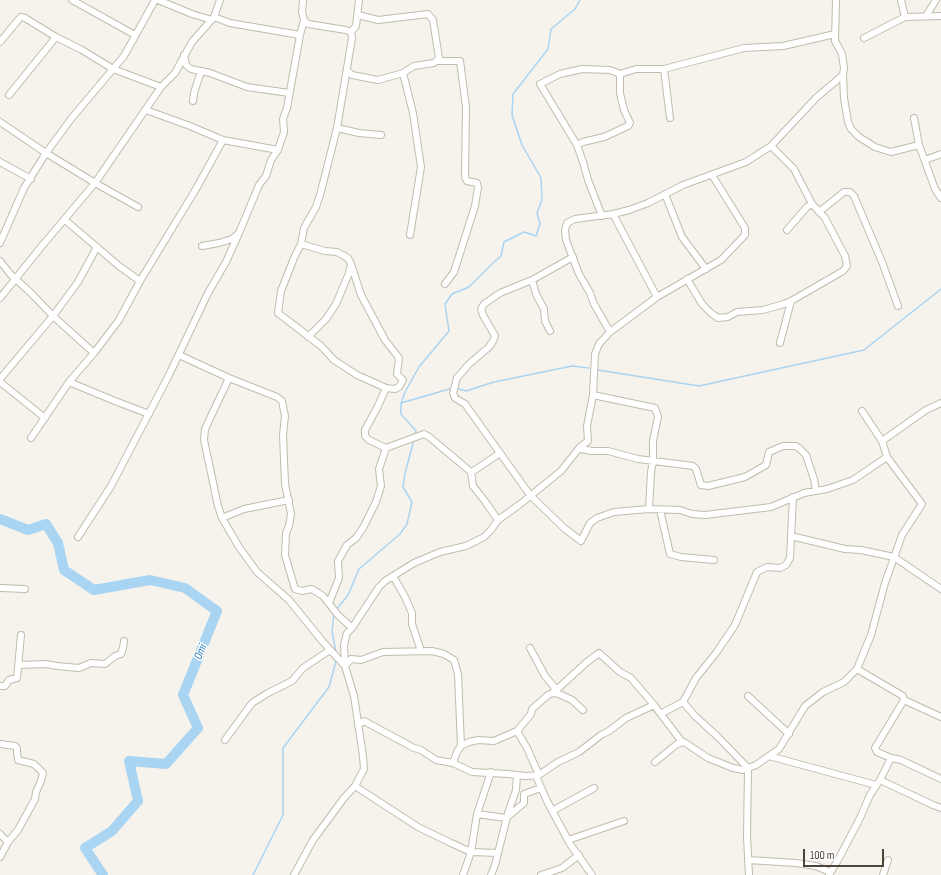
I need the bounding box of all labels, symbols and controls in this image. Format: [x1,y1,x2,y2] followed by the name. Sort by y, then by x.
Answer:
[191,642,211,662] water label: Omi
[805,841,886,867] scale bar
[810,848,835,863] text: 100 m

